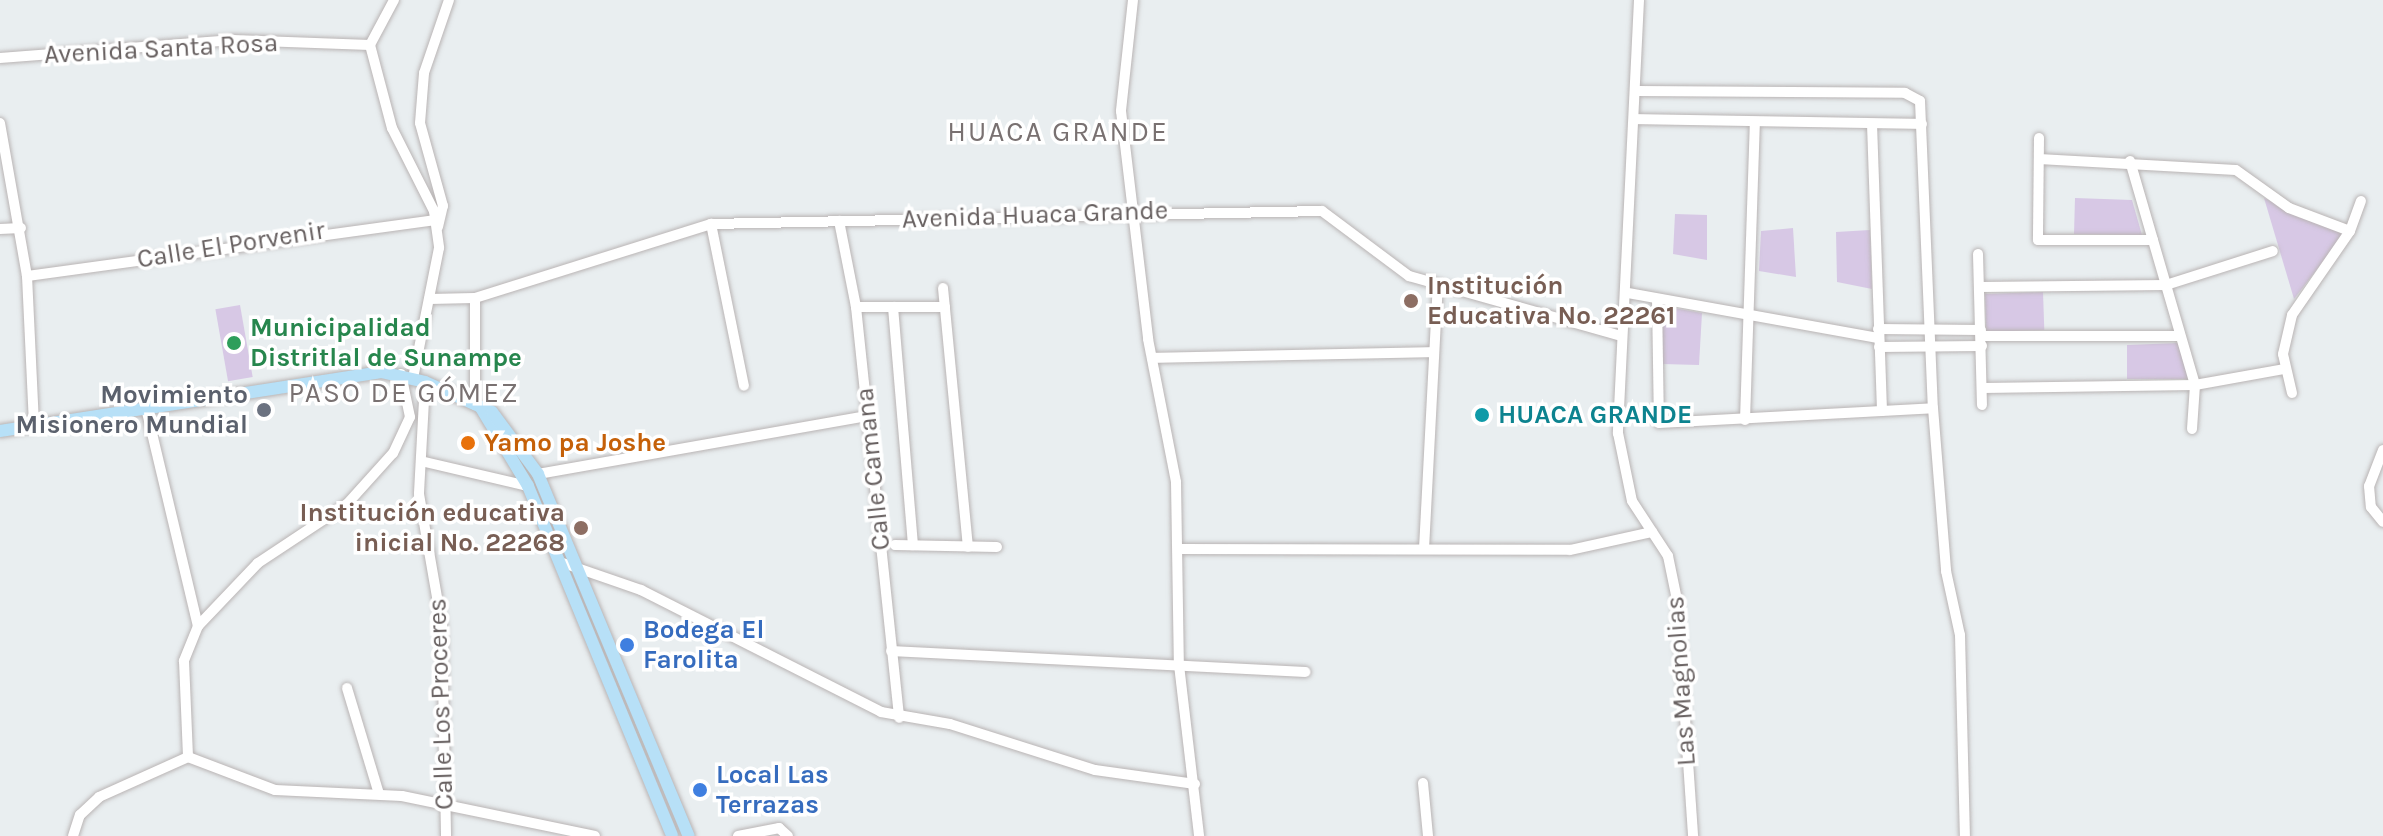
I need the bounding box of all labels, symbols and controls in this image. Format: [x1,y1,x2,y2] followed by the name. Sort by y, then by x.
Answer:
[43,27,279,71] street label: Avenida Santa Rosa
[947,115,1169,149] district label: HUACA GRANDE
[901,195,1169,235] street label: Avenida Huaca Grande
[135,215,327,275] street label: Calle El Porvenir
[1427,270,1675,332] place label: Institución Educativa No. 22261
[1402,292,1420,310] marker: Institución Educativa No. 22261
[250,312,522,374] place label: Municipalidad Distritlal de Sunampe
[225,334,243,352] marker: Municipalidad Distritlal de Sunampe
[288,376,520,410] district label: PASO DE GÓMEZ
[15,379,248,440] place label: Movimiento Misionero Mundial
[849,386,897,552] street label: Calle Camana
[1498,399,1692,431] place label: HUACA GRANDE
[255,401,273,419] marker: Movimiento Misionero Mundial
[1473,406,1491,424] marker: HUACA GRANDE
[484,427,666,459] place label: Yamo pa Joshe
[459,434,477,452] marker: Yamo pa Joshe
[300,497,565,558] place label: Institución educativa inicial No. 22268
[572,519,590,537] marker: Institución educativa inicial No. 22268
[1660,595,1702,767] street label: Las Magnolias
[422,598,460,810] street label: Calle Los Proceres
[643,614,764,676] place label: Bodega El Farolita
[618,636,636,654] marker: Bodega El Farolita
[716,759,829,820] place label: Local Las Terrazas
[691,781,709,799] marker: Local Las Terrazas

